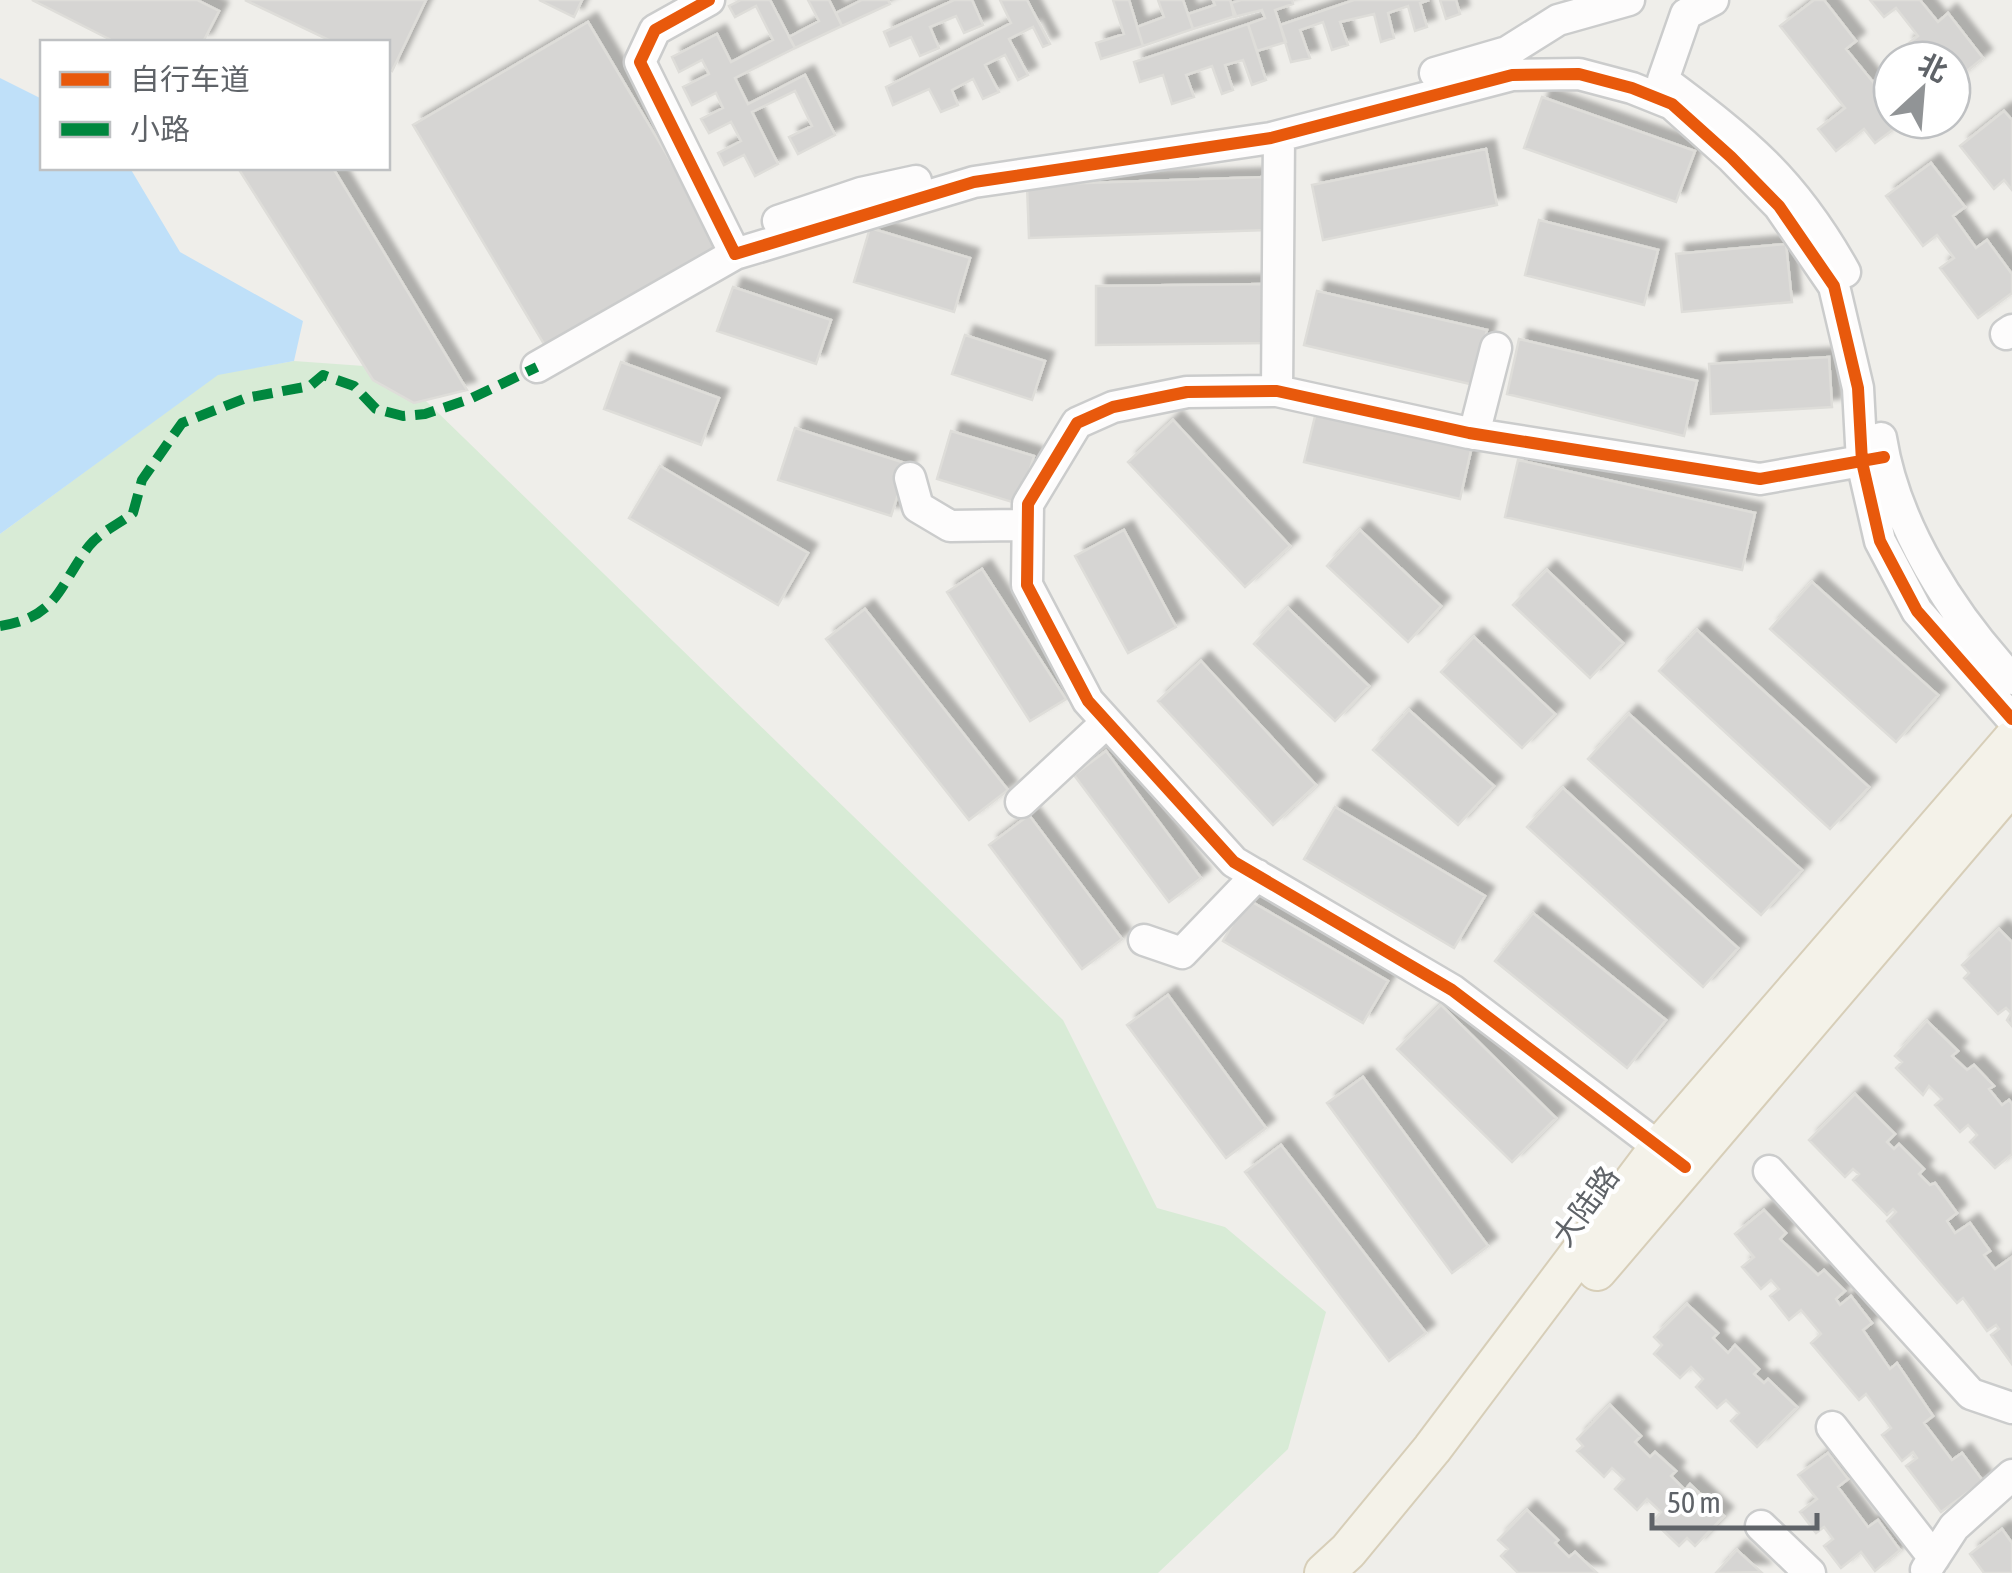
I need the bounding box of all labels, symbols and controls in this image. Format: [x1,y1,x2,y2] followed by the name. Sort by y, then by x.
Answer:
[40,40,390,170] legend
[1872,40,1972,140] north arrow
[1913,47,1953,88] text: 北
[130,62,250,96] text: 自行车道
[130,112,190,146] text: 小路
[1545,1160,1625,1252] street label: 大陆路
[1652,1468,1817,1530] scale bar
[1667,1485,1721,1519] text: 50 m

